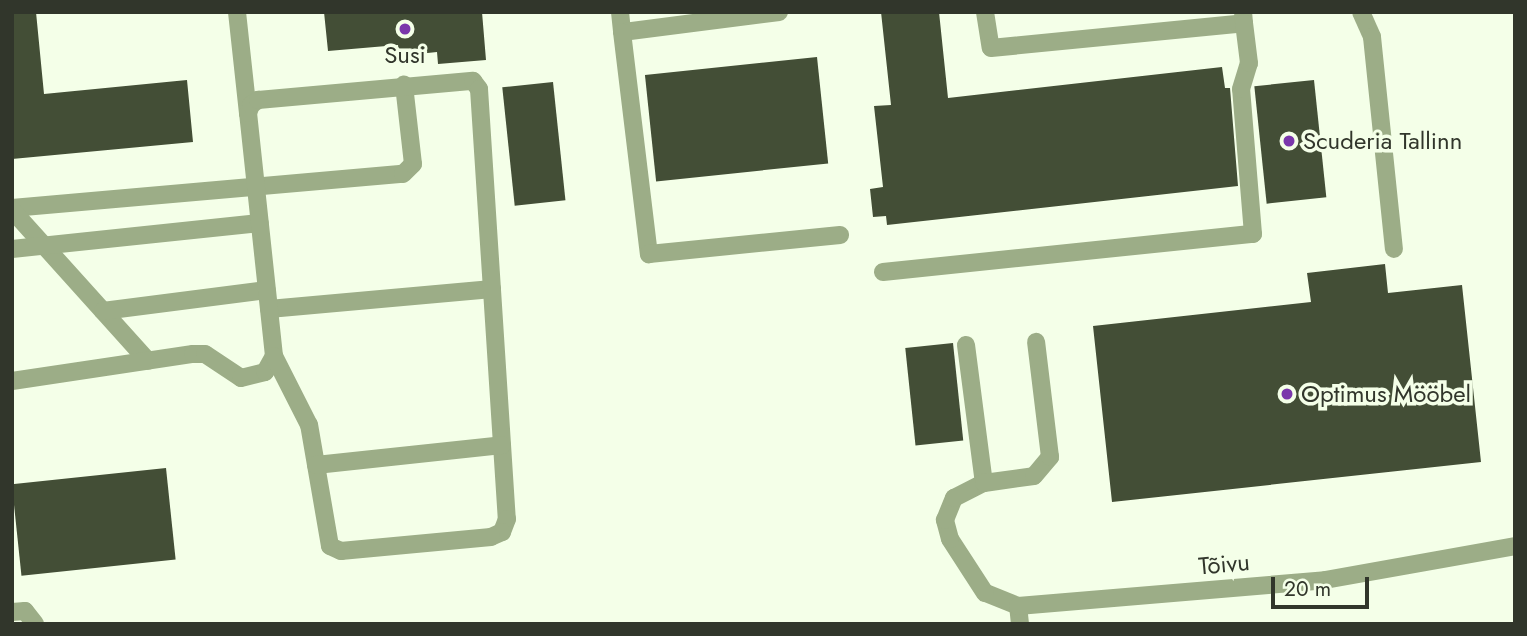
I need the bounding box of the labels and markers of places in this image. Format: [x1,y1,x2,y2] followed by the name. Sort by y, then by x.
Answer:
[397,21,413,37] marker: Susi
[384,41,426,69] place label: Susi
[1303,127,1462,155] place label: Scuderia Tallinn
[1281,133,1297,149] marker: Scuderia Tallinn
[1301,380,1471,408] place label: Optimus Mööbel
[1279,386,1295,402] marker: Optimus Mööbel

